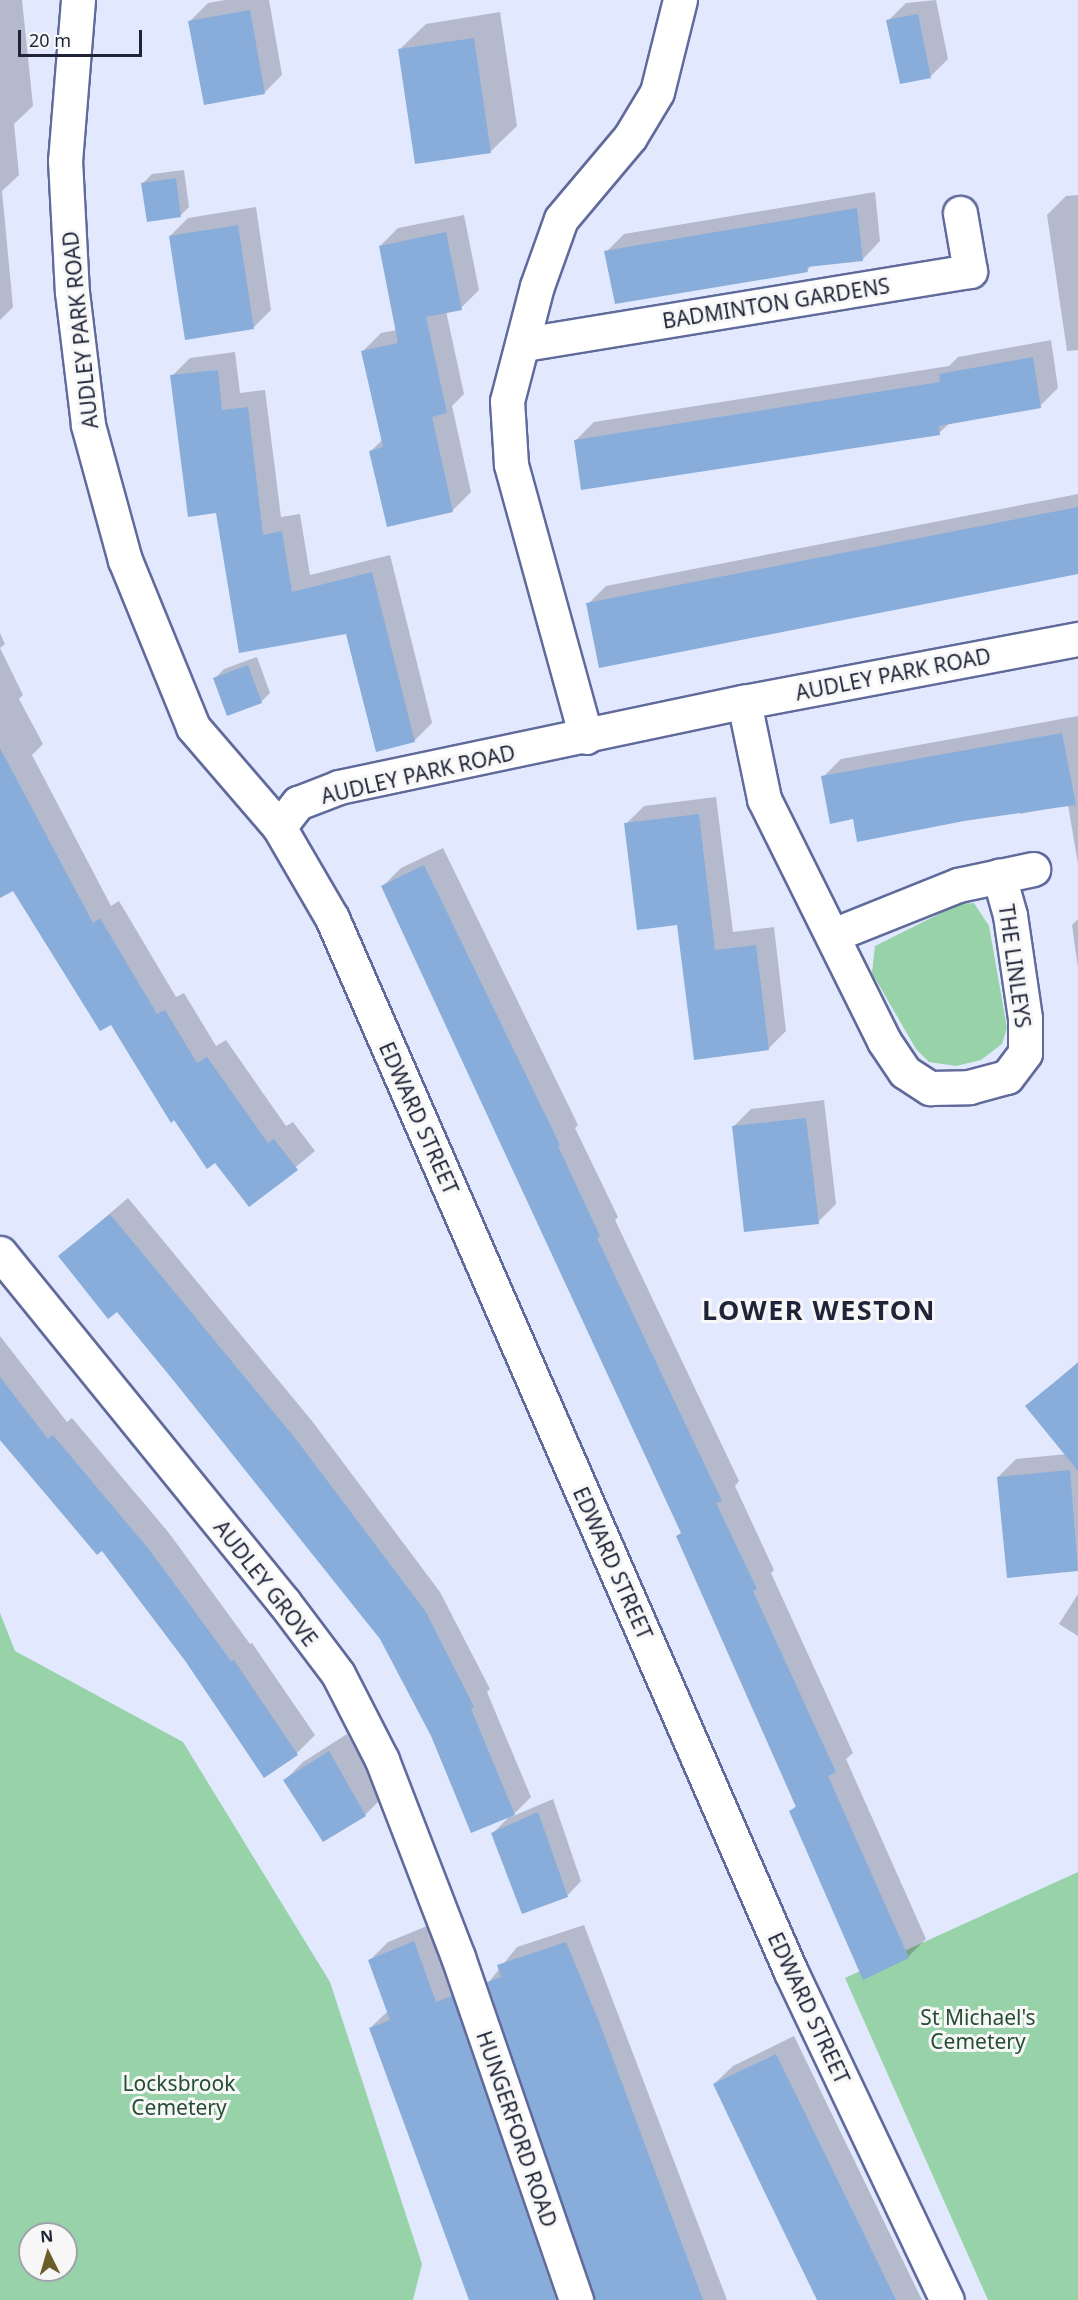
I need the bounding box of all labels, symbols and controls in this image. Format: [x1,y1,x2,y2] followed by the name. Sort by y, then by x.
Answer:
[21,18,146,56] scale bar
[29,28,71,52] text: 20 m
[57,230,103,430] street label: AUDLEY PARK ROAD
[661,273,891,333] street label: BADMINTON GARDENS
[793,643,993,705] street label: AUDLEY PARK ROAD
[318,739,518,809] street label: AUDLEY PARK ROAD
[994,903,1036,1029] street label: THE LINLEYS
[374,1038,464,1198] street label: EDWARD STREET
[702,1294,936,1326] district label: LOWER WESTON
[568,1483,658,1643] street label: EDWARD STREET
[209,1515,323,1651] street label: AUDLEY GROVE
[763,1928,855,2088] street label: EDWARD STREET
[920,2004,1036,2054] park label: St Michael's Cemetery
[472,2028,562,2230] street label: HUNGERFORD ROAD
[123,2070,235,2120] park label: Locksbrook Cemetery
[18,2222,78,2282] north arrow
[39,2225,54,2248] text: N

